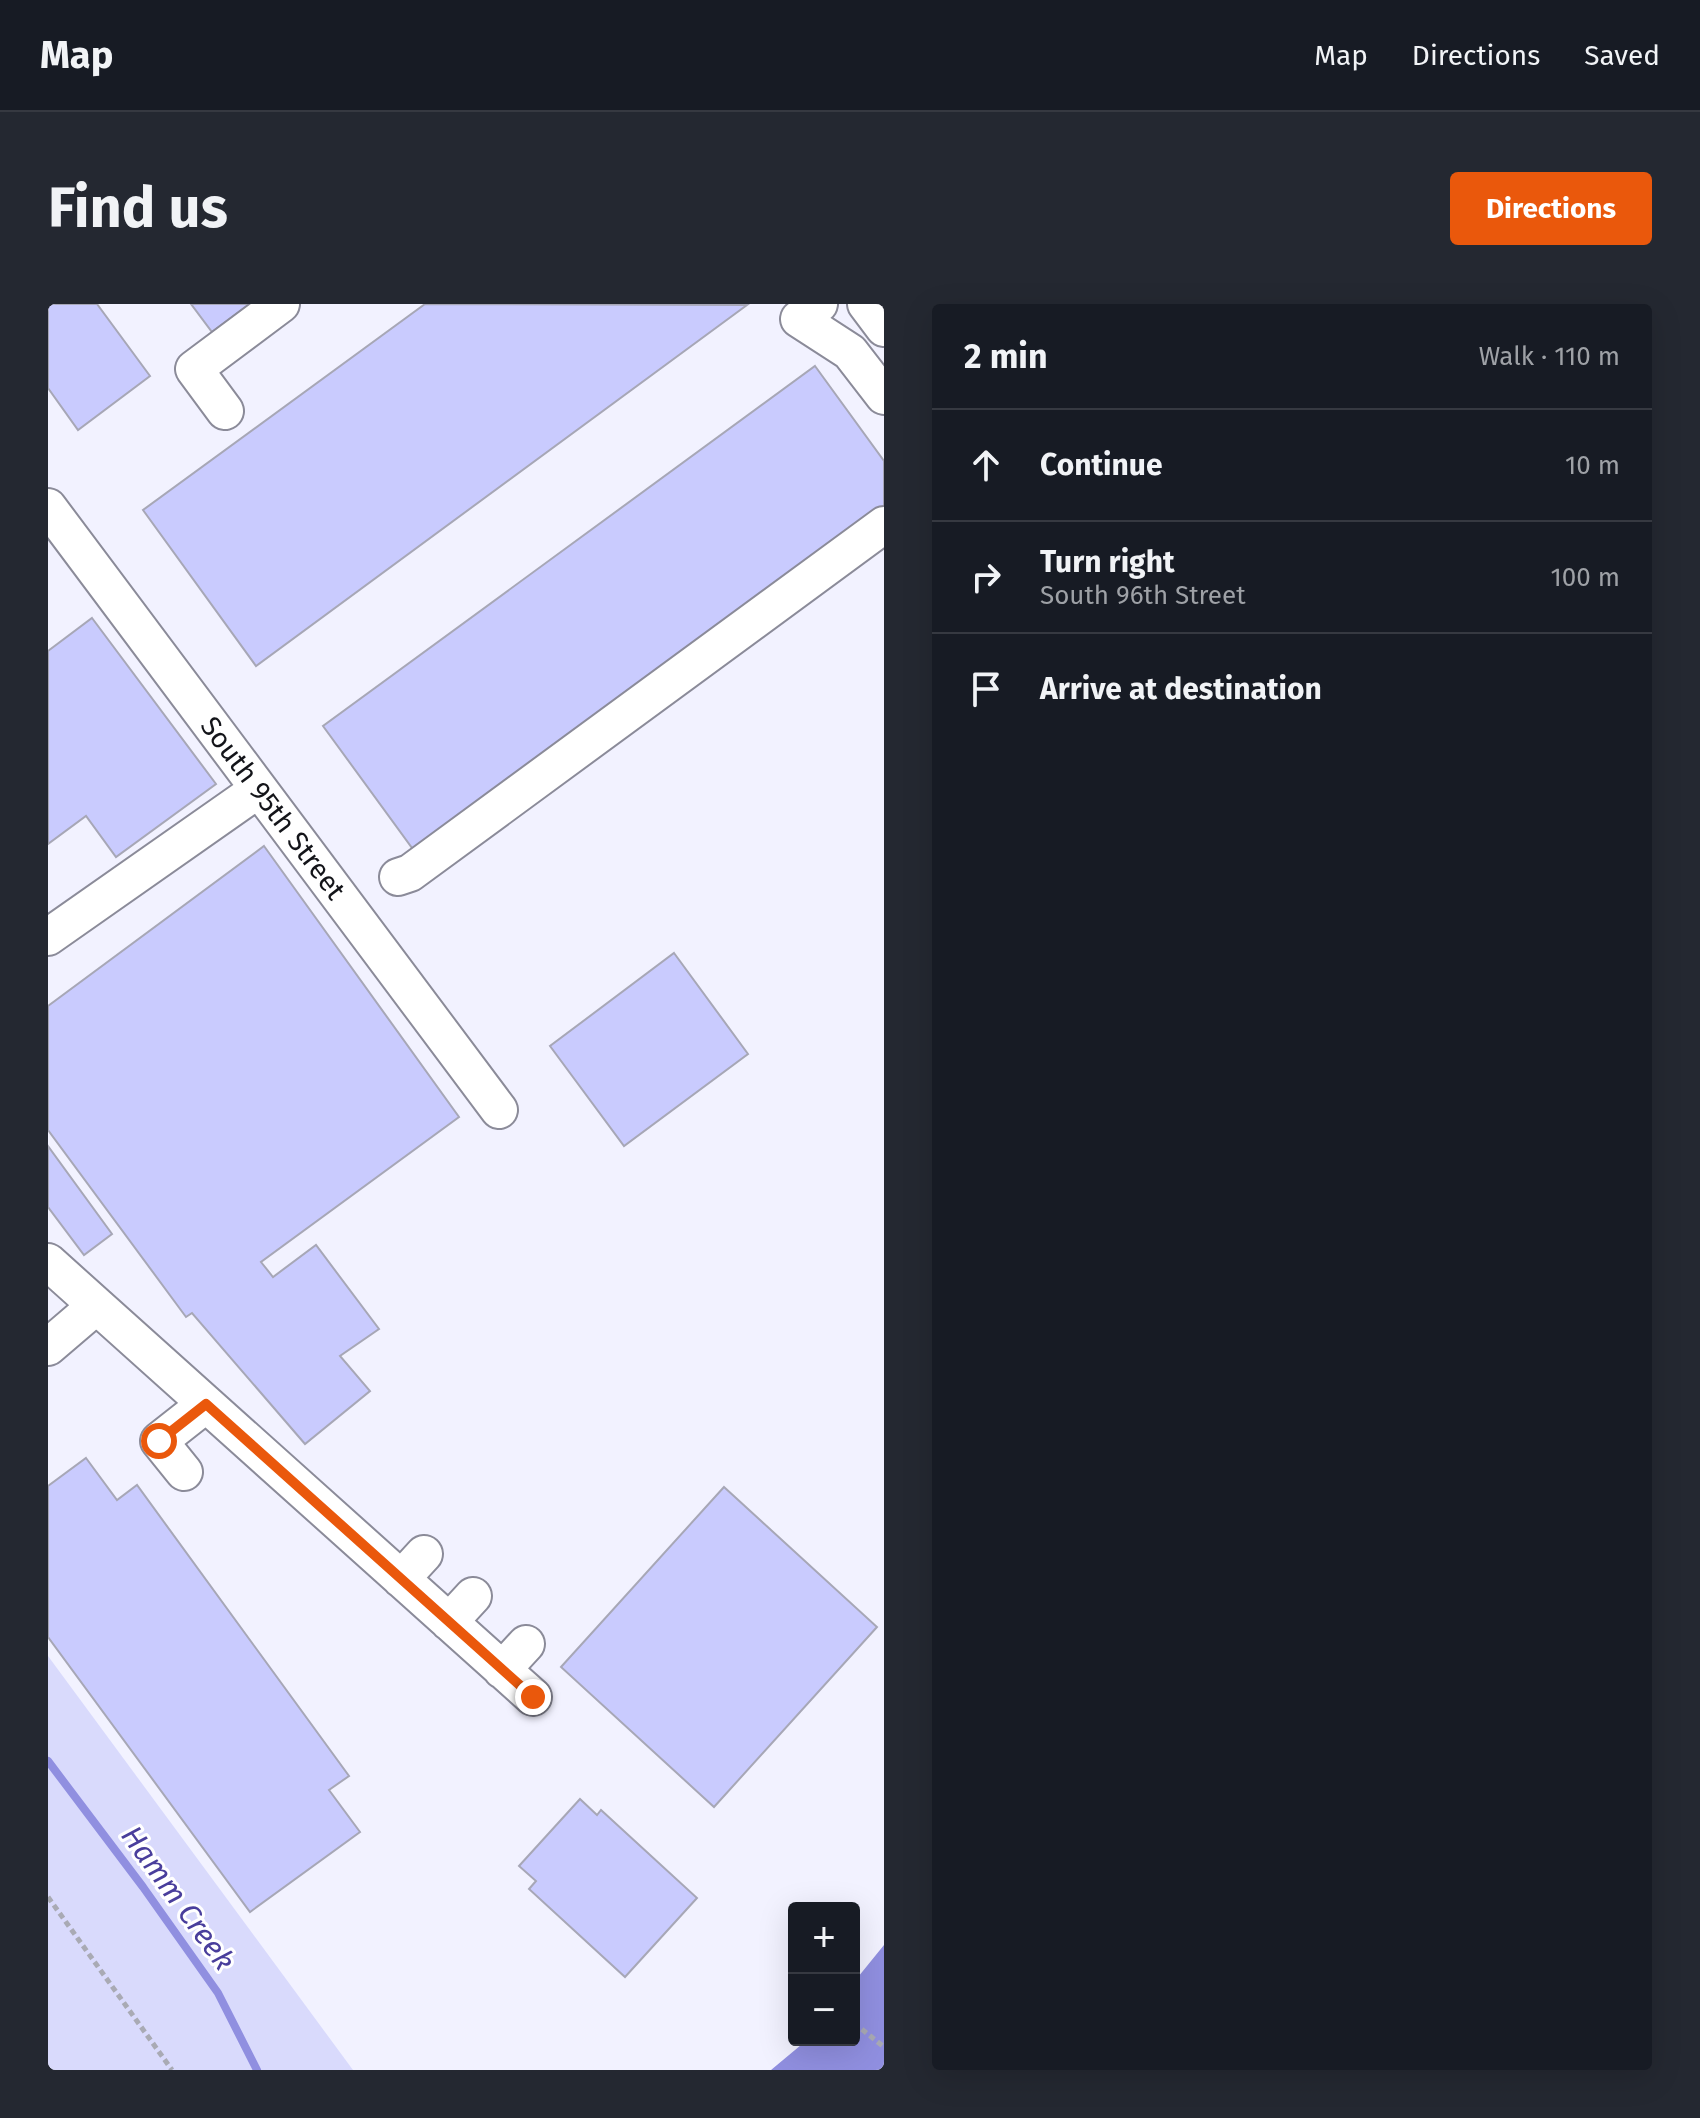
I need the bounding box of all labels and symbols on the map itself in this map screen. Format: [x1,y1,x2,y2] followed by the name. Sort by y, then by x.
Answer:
[194,710,353,907] street label: South 95th Street
[141,1423,177,1459] route start
[515,1679,551,1715] route end
[114,1819,242,1977] water label: Hamm Creek

